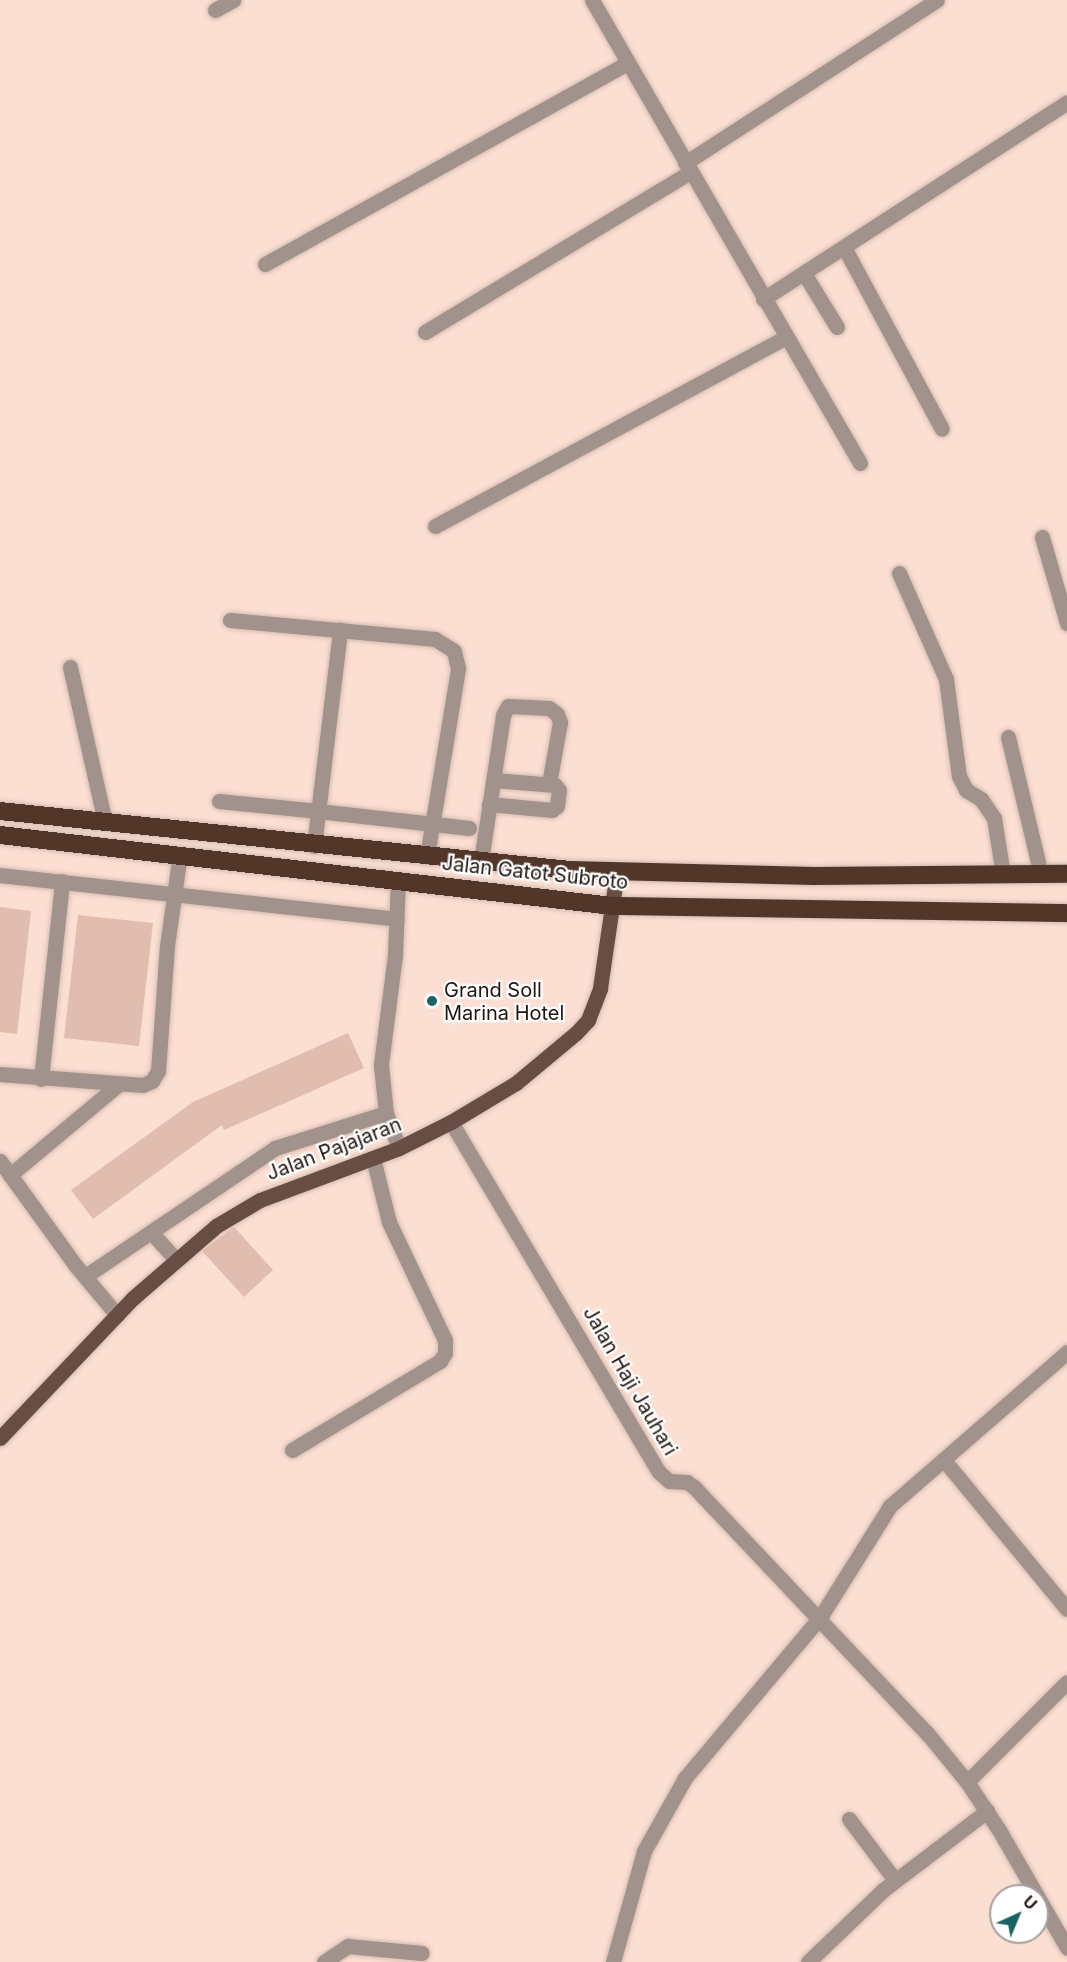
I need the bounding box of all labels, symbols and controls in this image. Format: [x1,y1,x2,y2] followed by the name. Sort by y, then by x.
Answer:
[441,851,629,895] street label: Jalan Gatot Subroto
[444,978,564,1025] place label: Grand Soll Marina Hotel
[425,994,439,1008] marker: Grand Soll Marina Hotel
[263,1112,405,1186] street label: Jalan Pajajaran
[578,1302,682,1460] street label: Jalan Haji Jauhari
[989,1884,1049,1944] north arrow
[1019,1891,1041,1914] text: U

